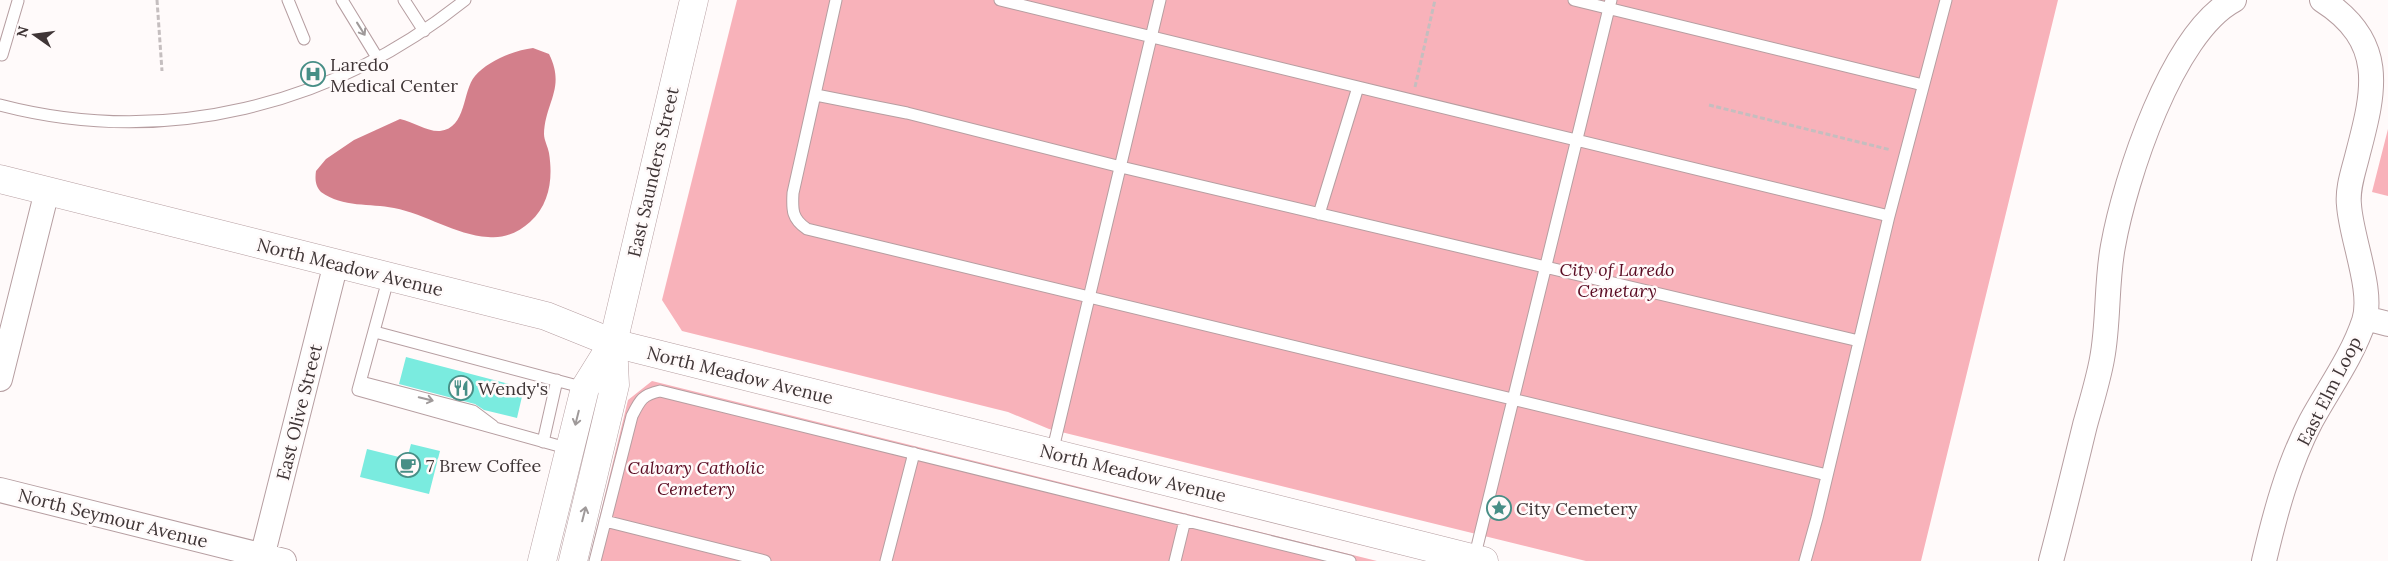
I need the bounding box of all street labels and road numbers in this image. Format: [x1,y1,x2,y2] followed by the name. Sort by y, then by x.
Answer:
[622,85,684,259] street label: East Saunders Street
[254,233,446,301] street label: North Meadow Avenue
[2292,332,2366,450] street label: East Elm Loop
[644,341,836,409] street label: North Meadow Avenue
[271,342,327,482] street label: East Olive Street
[1037,439,1229,507] street label: North Meadow Avenue
[16,483,211,553] street label: North Seymour Avenue

